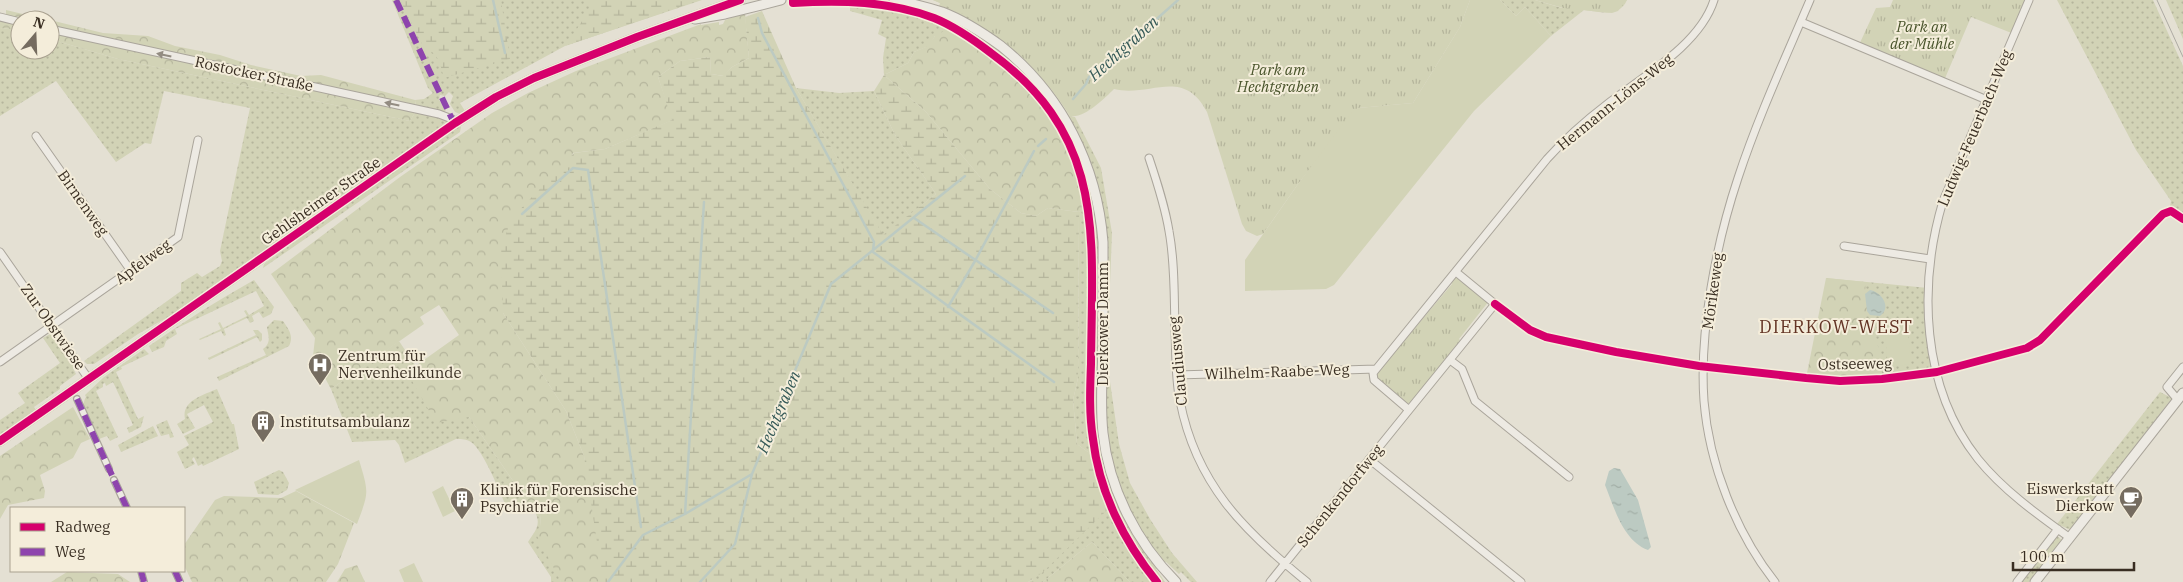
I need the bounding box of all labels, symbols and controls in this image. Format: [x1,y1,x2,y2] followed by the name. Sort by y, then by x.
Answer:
[10,10,60,60] north arrow
[1083,11,1162,85] water label: Hechtgraben
[31,12,47,33] text: N
[1890,17,1954,53] park label: Park an der Mühle
[1933,47,2016,209] street label: Ludwig-Feuerbach-Weg
[1553,49,1677,154] street label: Hermann-Löns-Weg
[157,51,172,59] one-way arrow
[193,52,315,95] street label: Rostocker Straße
[1236,60,1319,96] park label: Park am Hechtgraben
[384,100,399,108] one-way arrow
[257,152,384,249] street label: Gehlsheimer Straße
[54,166,113,239] street label: Birnenweg
[111,235,174,288] street label: Apfelweg
[1698,251,1727,331] street label: Mörikeweg
[1093,262,1112,386] street label: Dierkower Damm
[17,280,90,373] street label: Zur Obstwiese
[1759,315,1913,338] district label: DIERKOW-WEST
[1164,316,1191,407] street label: Claudiusweg
[338,346,461,382] place label: Zentrum für Nervenheilkunde
[307,352,333,386] hospital icon: Zentrum für Nervenheilkunde
[1818,353,1892,374] street label: Ostseeweg
[1204,359,1350,384] street label: Wilhelm-Raabe-Weg
[751,368,804,457] water label: Hechtgraben
[250,409,276,443] building icon: Institutsambulanz
[280,412,410,431] place label: Institutsambulanz
[1292,440,1387,551] street label: Schenkendorfweg
[2026,479,2114,515] place label: Eiswerkstatt Dierkow
[480,480,637,516] place label: Klinik für Forensische Psychiatrie
[2118,485,2144,519] cafe icon: Eiswerkstatt Dierkow
[449,486,475,520] building icon: Klinik für Forensische Psychiatrie
[10,507,185,572] legend
[55,517,110,536] text: Radweg
[2013,540,2134,572] scale bar
[55,542,85,561] text: Weg
[2020,547,2065,566] text: 100 m

